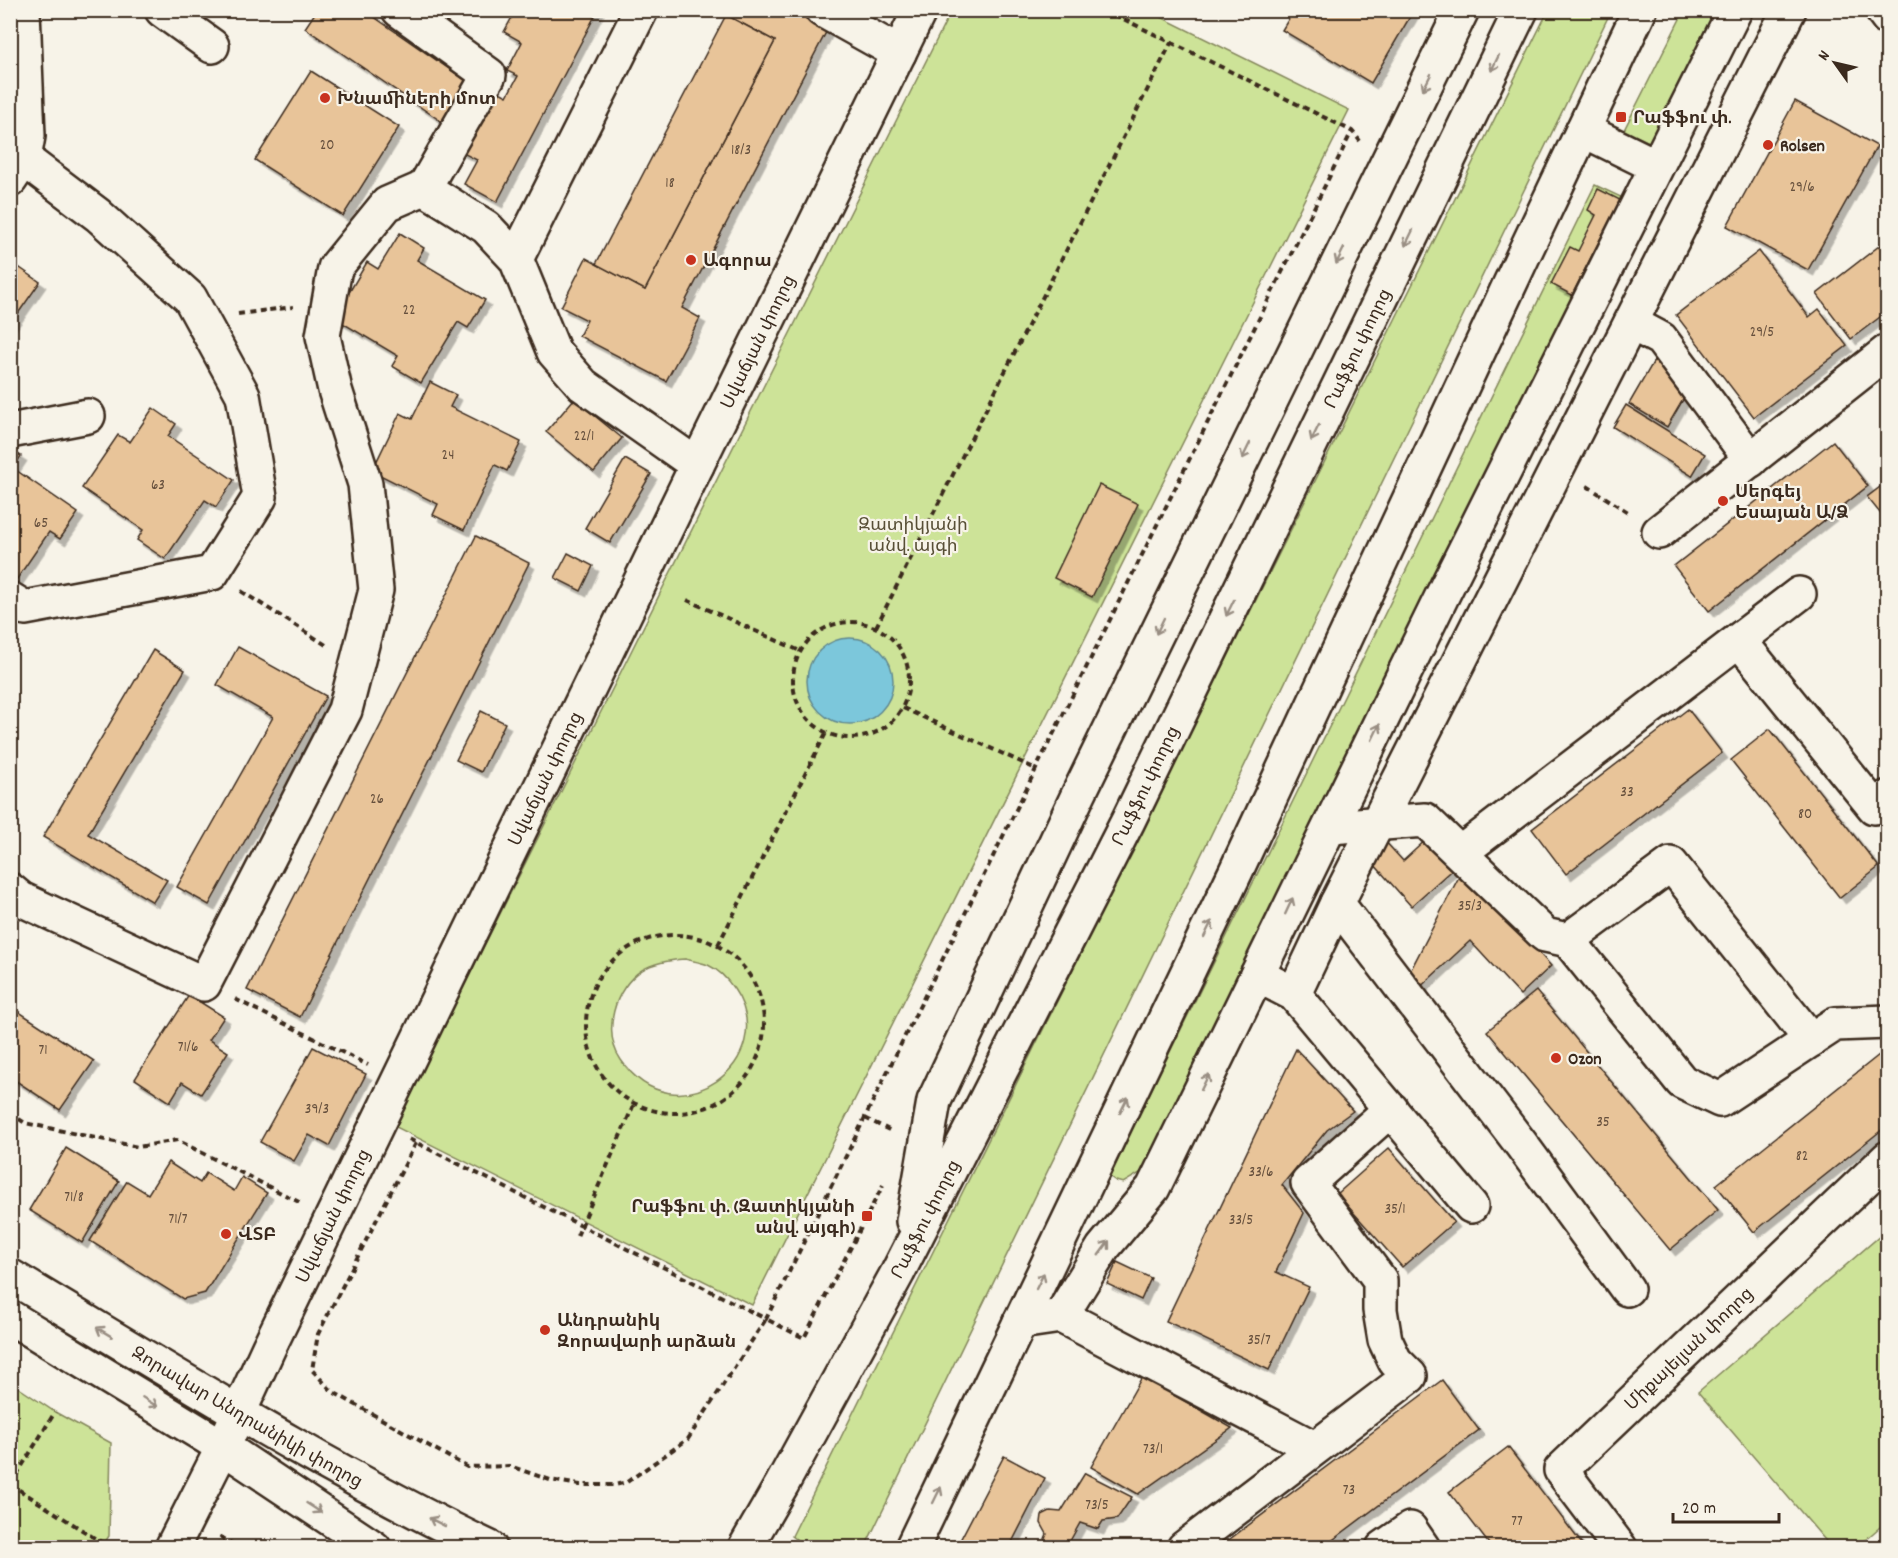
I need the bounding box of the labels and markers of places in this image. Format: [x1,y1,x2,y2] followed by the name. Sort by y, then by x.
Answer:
[337,88,496,113] place label: Խնամիների մոտ
[318,91,332,105] marker: Խնամիների մոտ
[1633,107,1731,132] place label: Րաֆֆու փ.
[1614,110,1628,124] marker: Րաֆֆու փ.
[1780,135,1825,160] place label: Rolsen
[1761,138,1775,152] marker: Rolsen
[703,250,772,275] place label: Ագորա
[684,253,698,267] marker: Ագորա
[1735,481,1848,527] place label: Սերգեյ Եսայան Ա/Ձ
[1716,494,1730,508] marker: Սերգեյ Եսայան Ա/Ձ
[1568,1048,1602,1073] place label: Ozon
[1549,1051,1563,1065] marker: Ozon
[631,1196,855,1242] place label: Րաֆֆու փ. (Զատիկյանի անվ. այգի)
[860,1209,874,1223] marker: Րաֆֆու փ. (Զատիկյանի անվ. այգի)
[238,1224,276,1249] place label: ՎՏԲ
[219,1227,233,1241] marker: ՎՏԲ
[557,1310,736,1356] place label: Անդրանիկ Զորավարի արձան
[538,1323,552,1337] marker: Անդրանիկ Զորավարի արձան

